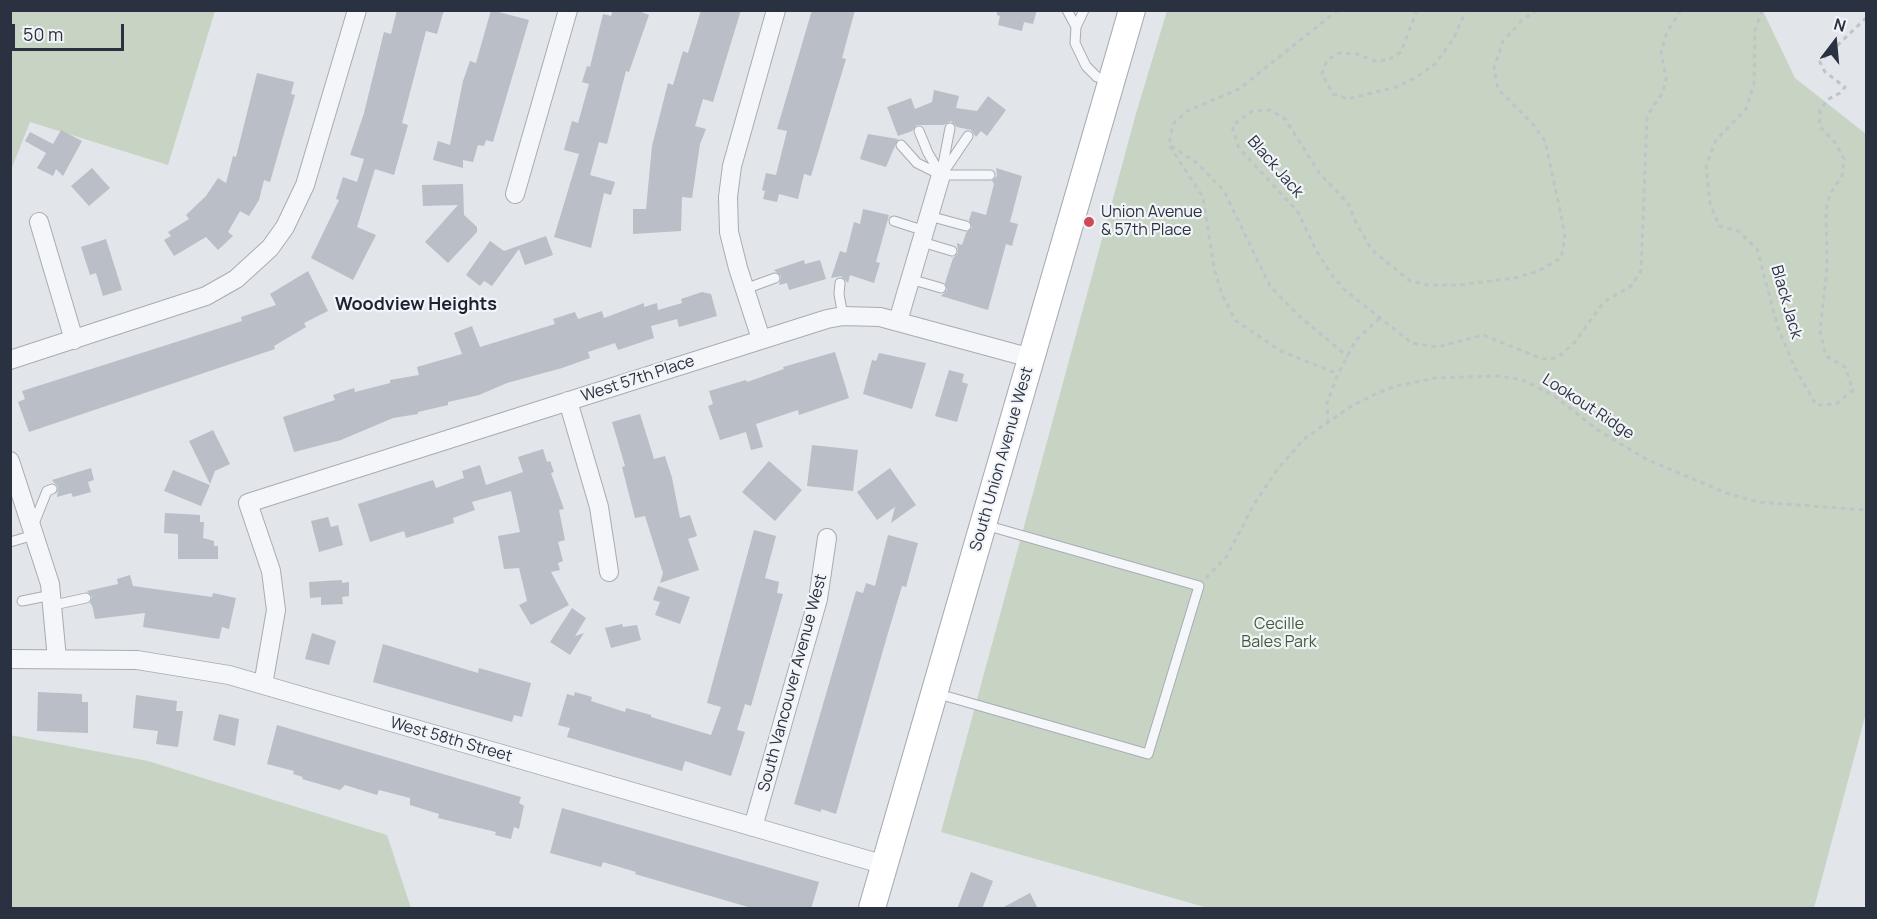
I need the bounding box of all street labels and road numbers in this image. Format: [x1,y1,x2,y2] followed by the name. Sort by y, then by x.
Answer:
[1243,132,1307,202] street label: Black Jack
[1766,263,1806,341] street label: Black Jack
[579,352,697,406] street label: West 57th Place
[966,365,1038,553] street label: South Union Avenue West
[1538,370,1638,444] street label: Lookout Ridge
[755,572,831,794] street label: South Vancouver Avenue West
[388,713,514,767] street label: West 58th Street

